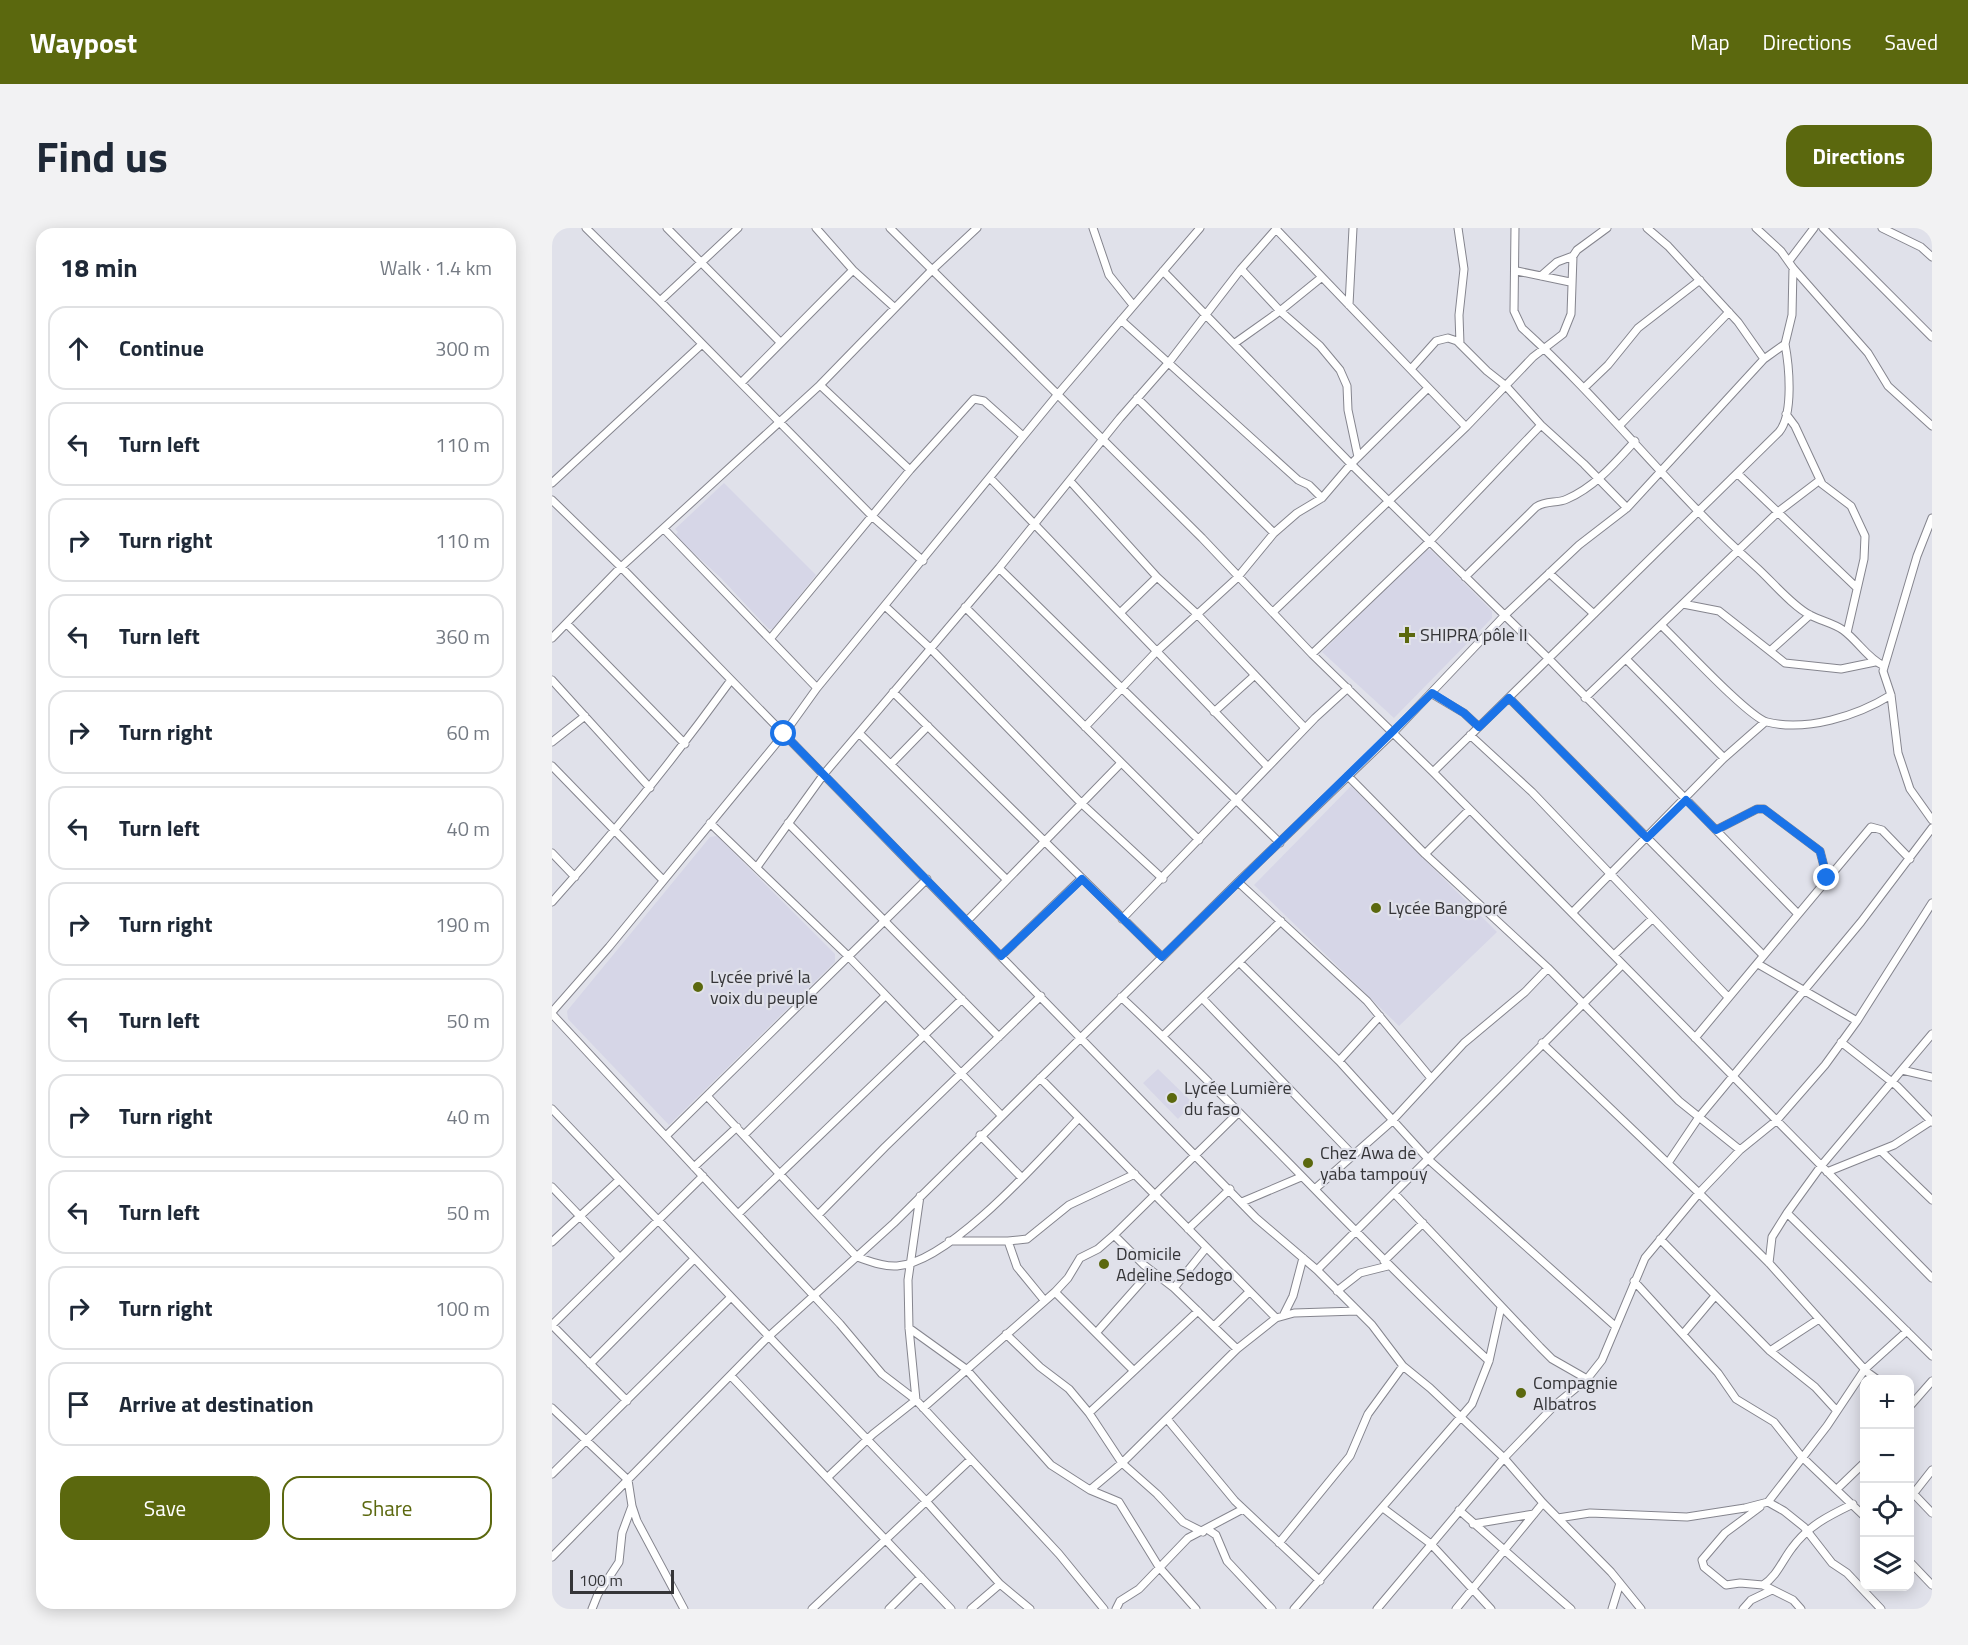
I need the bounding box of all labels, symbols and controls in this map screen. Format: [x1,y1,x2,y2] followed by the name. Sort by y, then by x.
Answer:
[30,21,137,64] text: Waypost
[1690,26,1730,58] text: Map
[1763,26,1852,58] text: Directions
[1885,26,1938,58] text: Saved
[36,124,168,188] text: Find us
[1786,125,1932,187] button: Directions
[60,248,138,287] text: 18 min
[380,252,492,283] text: Walk · 1.4 km
[119,331,204,365] text: Continue
[62,332,95,365] icon: ahead
[435,333,490,364] text: 300 m
[119,427,200,461] text: Turn left
[62,428,95,461] icon: left
[435,429,490,460] text: 110 m
[119,523,213,557] text: Turn right
[62,524,95,557] icon: right
[435,525,490,556] text: 110 m
[119,619,200,653] text: Turn left
[62,620,95,653] icon: left
[435,621,490,652] text: 360 m
[1420,621,1528,648] place label: SHIPRA pôle II
[1398,626,1416,644] marker: SHIPRA pôle II
[119,715,213,749] text: Turn right
[62,716,95,749] icon: right
[446,717,490,748] text: 60 m
[770,720,796,746] route start
[119,811,200,845] text: Turn left
[62,812,95,845] icon: left
[446,813,490,844] text: 40 m
[1813,864,1839,890] route end
[1388,894,1507,921] place label: Lycée Bangporé
[1369,901,1383,915] marker: Lycée Bangporé
[119,907,213,941] text: Turn right
[62,908,95,941] icon: right
[435,909,490,940] text: 190 m
[710,963,818,1011] place label: Lycée privé la voix du peuple
[691,980,705,994] marker: Lycée privé la voix du peuple
[119,1003,200,1037] text: Turn left
[62,1004,95,1037] icon: left
[446,1005,490,1036] text: 50 m
[1184,1074,1292,1122] place label: Lycée Lumière du faso
[1165,1091,1179,1105] marker: Lycée Lumière du faso
[119,1099,213,1133] text: Turn right
[62,1100,95,1133] icon: right
[446,1101,490,1132] text: 40 m
[1320,1139,1428,1187] place label: Chez Awa de yaba tampouy
[1301,1156,1315,1170] marker: Chez Awa de yaba tampouy
[119,1195,200,1229] text: Turn left
[62,1196,95,1229] icon: left
[446,1197,490,1228] text: 50 m
[1116,1240,1233,1288] place label: Domicile Adeline Sedogo
[1097,1257,1111,1271] marker: Domicile Adeline Sedogo
[119,1291,213,1325] text: Turn right
[62,1292,95,1325] icon: right
[435,1293,490,1324] text: 100 m
[1533,1369,1618,1417] place label: Compagnie Albatros
[1860,1375,1914,1591] map controls
[1860,1375,1914,1429] button: +
[1514,1386,1528,1400] marker: Compagnie Albatros
[119,1387,314,1421] text: Arrive at destination
[62,1388,95,1421] icon: arrive
[1860,1429,1914,1483] button: −
[60,1476,270,1540] button: Save
[282,1476,492,1540] button: Share
[1860,1483,1914,1537] button: locate
[1860,1537,1914,1591] button: layers
[570,1567,674,1594] scale bar
[579,1568,623,1592] text: 100 m

